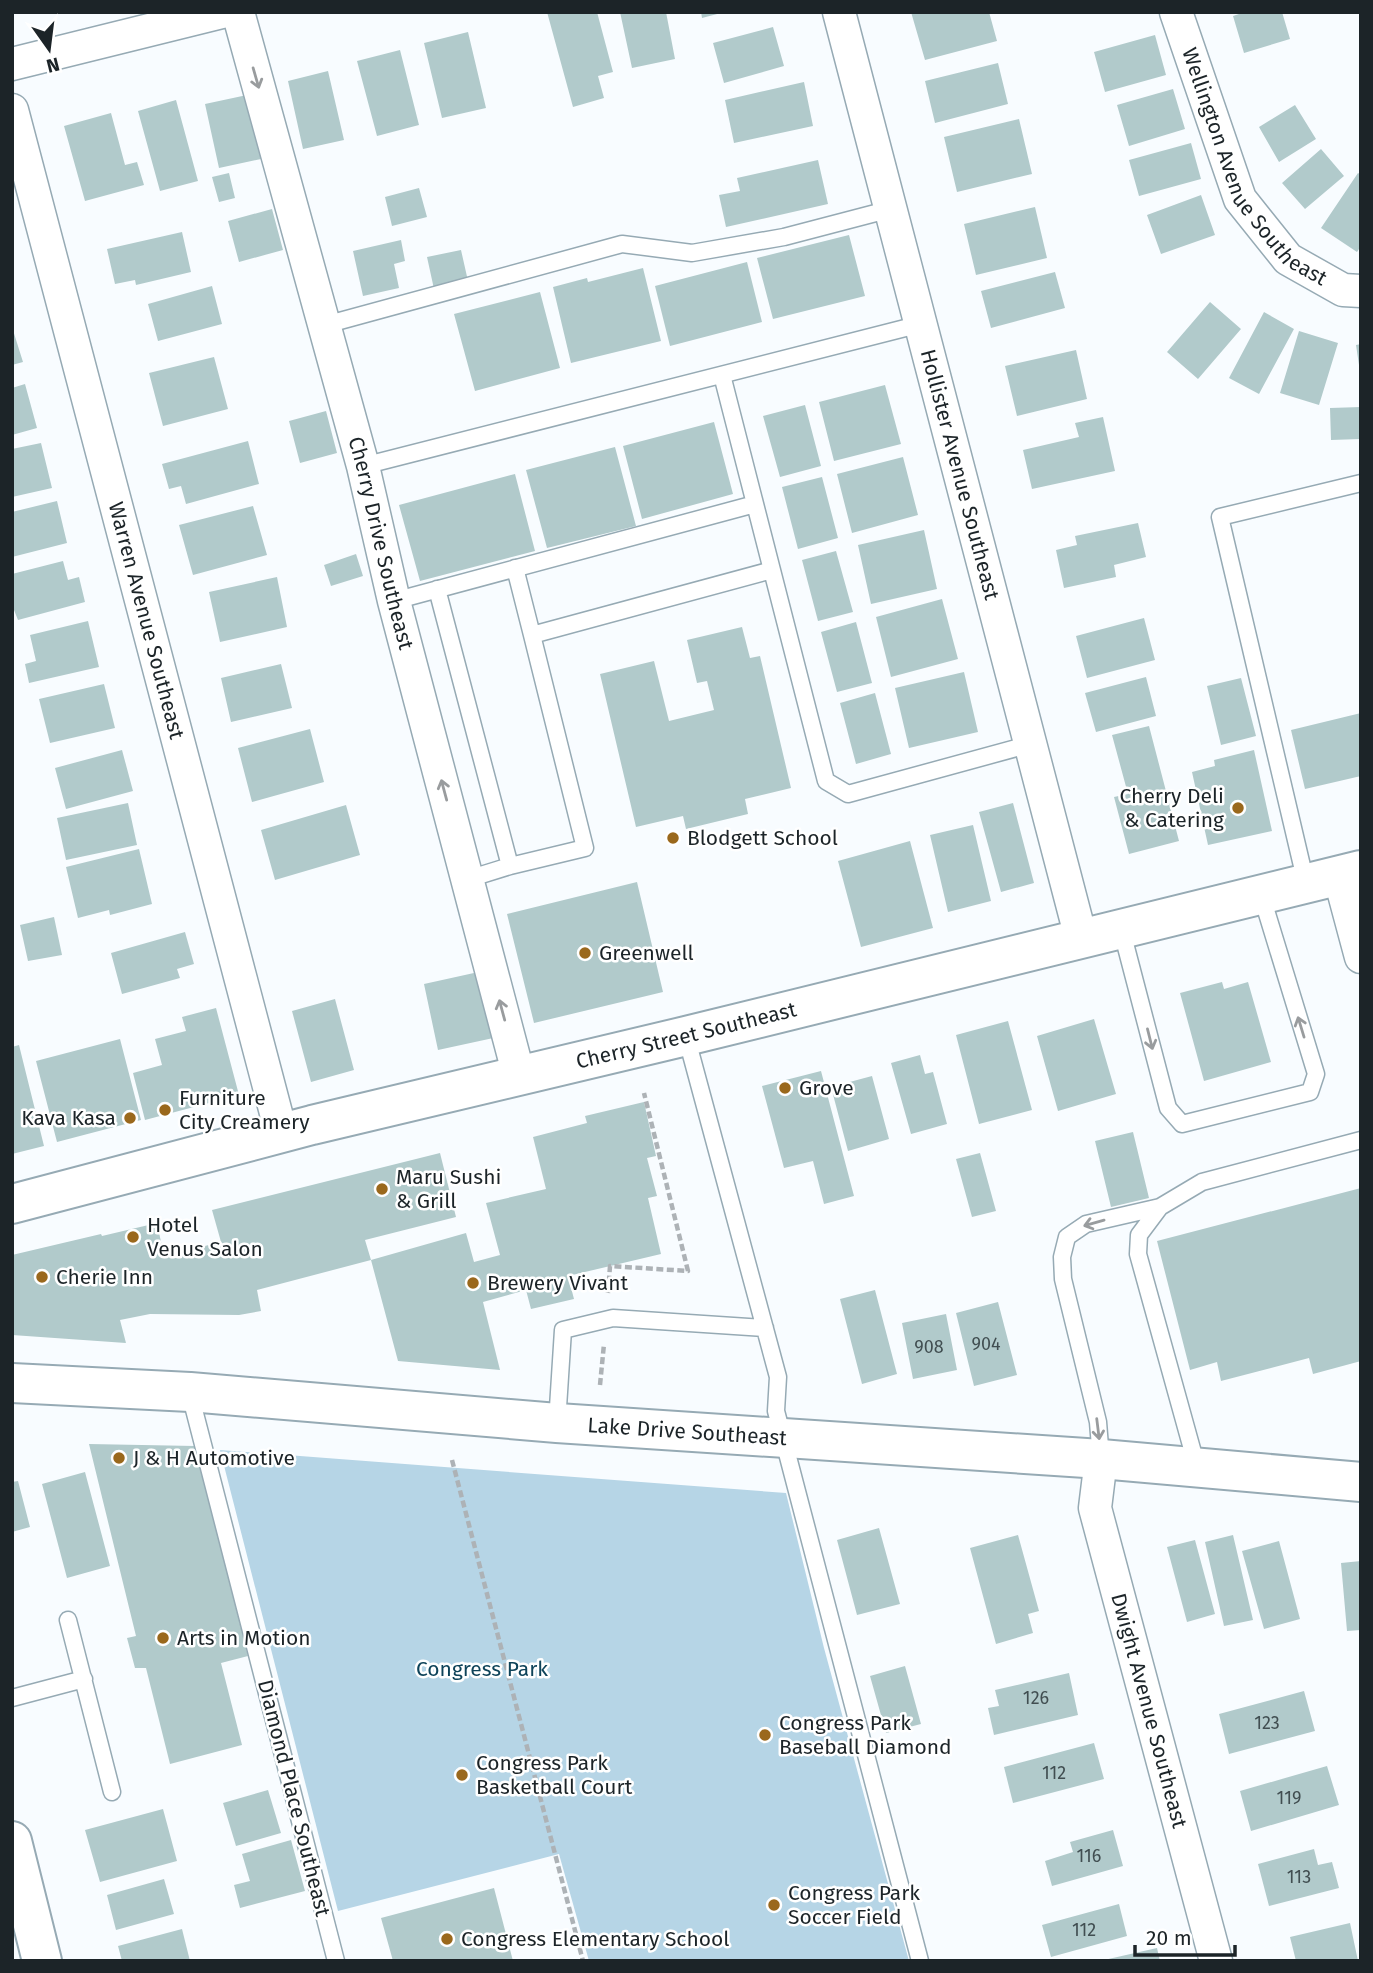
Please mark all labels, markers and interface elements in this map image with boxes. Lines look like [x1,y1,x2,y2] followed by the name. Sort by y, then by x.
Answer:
[14,14,84,84] north arrow
[1176,44,1332,292] street label: Wellington Avenue Southeast
[44,52,62,78] text: N
[251,67,264,89] one-way arrow
[915,346,1005,603] street label: Hollister Avenue Southeast
[343,434,419,653] street label: Cherry Drive Southeast
[103,499,190,742] street label: Warren Avenue Southeast
[437,779,450,802] one-way arrow
[1120,783,1224,833] place label: Cherry Deli & Catering
[1230,800,1246,816] marker: Cherry Deli & Catering
[687,825,838,851] place label: Blodgett School
[665,830,681,846] marker: Blodgett School
[599,940,694,966] place label: Greenwell
[577,945,593,961] marker: Greenwell
[573,996,799,1075] street label: Cherry Street Southeast
[495,999,508,1022] one-way arrow
[1294,1016,1307,1038] one-way arrow
[1144,1027,1157,1050] one-way arrow
[799,1075,854,1101] place label: Grove
[777,1080,793,1096] marker: Grove
[179,1085,310,1135] place label: Furniture City Creamery
[157,1102,173,1118] marker: Furniture City Creamery
[21,1105,116,1131] place label: Kava Kasa
[122,1110,138,1126] marker: Kava Kasa
[396,1164,501,1214] place label: Maru Sushi & Grill
[374,1181,390,1197] marker: Maru Sushi & Grill
[147,1212,263,1262] place label: Hotel Venus Salon
[1083,1217,1105,1230] one-way arrow
[125,1229,141,1245] marker: Hotel Venus Salon
[56,1264,153,1290] place label: Cherie Inn
[34,1269,50,1285] marker: Cherie Inn
[487,1270,629,1296] place label: Brewery Vivant
[465,1275,481,1291] marker: Brewery Vivant
[971,1333,1001,1355] house number: 904
[914,1336,944,1358] house number: 908
[587,1412,788,1451] street label: Lake Drive Southeast
[1092,1417,1105,1440] one-way arrow
[133,1445,295,1471] place label: J & H Automotive
[111,1450,127,1466] marker: J & H Automotive
[1105,1590,1193,1831] street label: Dwight Avenue Southeast
[177,1625,311,1651] place label: Arts in Motion
[155,1630,171,1646] marker: Arts in Motion
[416,1656,548,1682] park label: Congress Park
[252,1677,336,1920] street label: Diamond Place Southeast
[1023,1687,1049,1709] house number: 126
[779,1710,952,1760] place label: Congress Park Baseball Diamond
[1254,1712,1280,1734] house number: 123
[757,1727,773,1743] marker: Congress Park Baseball Diamond
[476,1750,633,1800] place label: Congress Park Basketball Court
[1042,1762,1066,1784] house number: 112
[454,1767,470,1783] marker: Congress Park Basketball Court
[1277,1787,1301,1809] house number: 119
[1077,1845,1101,1867] house number: 116
[1287,1866,1311,1888] house number: 113
[788,1880,920,1930] place label: Congress Park Soccer Field
[766,1897,782,1913] marker: Congress Park Soccer Field
[1135,1913,1235,1957] scale bar
[1072,1919,1096,1941] house number: 112
[1146,1925,1192,1951] text: 20 m
[461,1926,729,1952] place label: Congress Elementary School
[439,1931,455,1947] marker: Congress Elementary School

